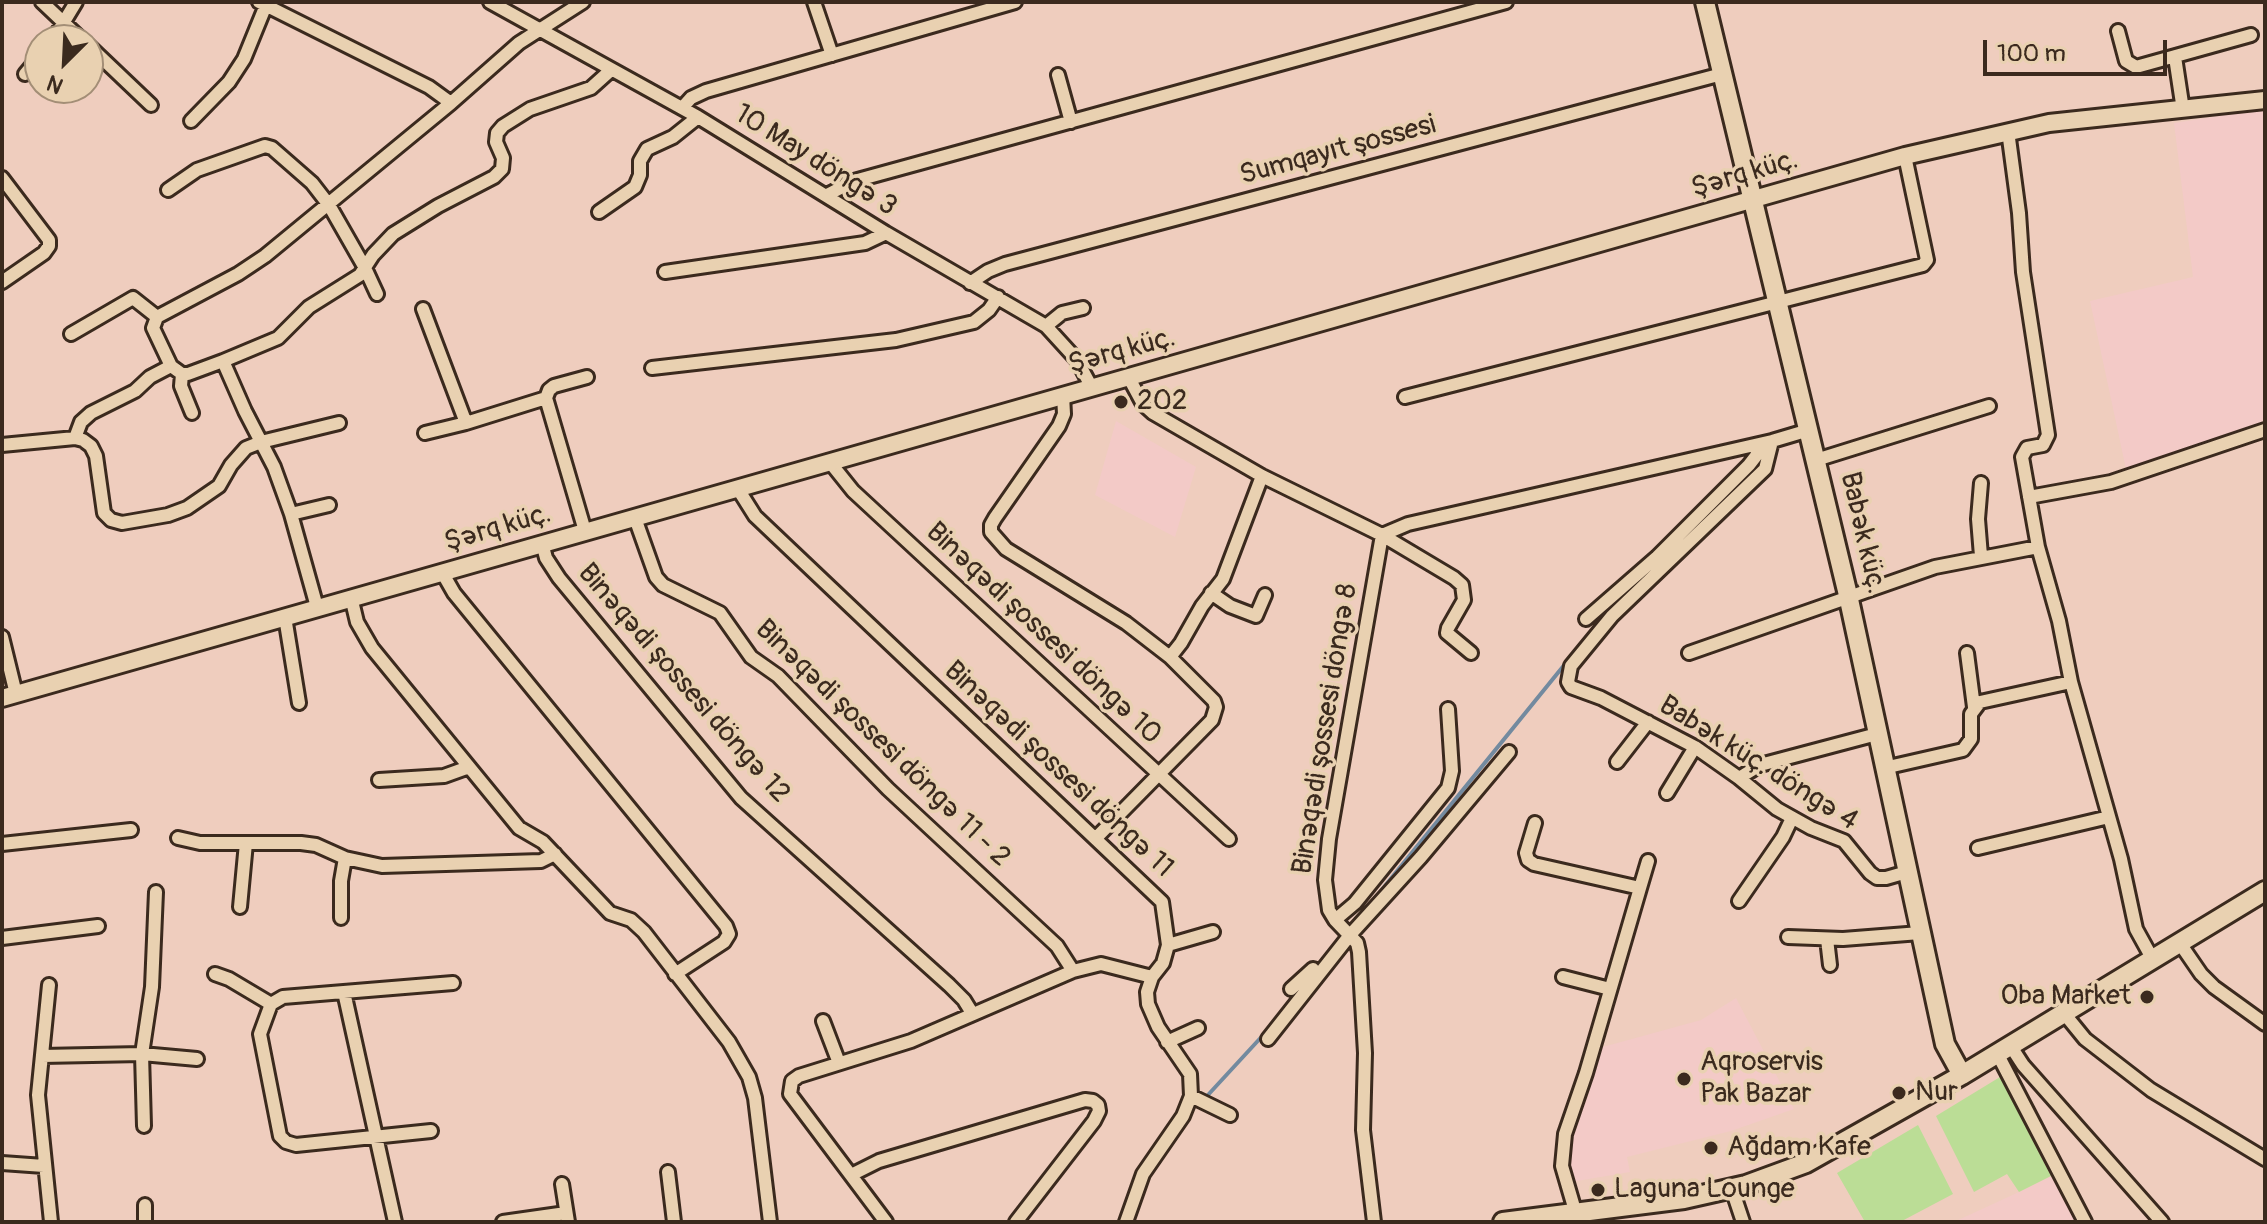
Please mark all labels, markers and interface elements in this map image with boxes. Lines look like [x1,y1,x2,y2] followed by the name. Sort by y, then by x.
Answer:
[24,24,104,104] north arrow
[1987,24,2171,74] scale bar
[1997,39,2066,68] text: 100 m
[43,68,68,100] text: N
[728,98,902,224] street label: 10 May döngə 3
[1236,109,1440,193] street label: Sumqayıt şossesi
[1688,144,1802,206] street label: Şərq küç.
[1065,322,1179,382] street label: Şərq küç.
[1137,385,1187,419] place label: 202
[1112,393,1130,411] marker: 202
[1832,469,1892,597] street label: Babək küç.
[441,498,555,560] street label: Şərq küç.
[918,516,1168,752] street label: Binəqədi şossesi döngə 10
[570,557,796,811] street label: Binəqədi şossesi döngə 12
[1286,581,1366,877] street label: Binəqədi şossesi döngə 8
[748,613,1016,875] street label: Binəqədi şossesi döngə 11 - 2
[936,655,1180,885] street label: Binəqədi şossesi döngə 11
[1652,689,1864,839] street label: Babək küç. döngə 4
[2000,980,2131,1014] place label: Oba Market
[2138,988,2156,1006] marker: Oba Market
[1700,1046,1823,1112] place label: Aqroservis Pak Bazar
[1675,1070,1693,1088] marker: Aqroservis Pak Bazar
[1915,1076,1958,1110] place label: Nur
[1890,1084,1908,1102] marker: Nur
[1727,1131,1871,1165] place label: Ağdam Kafe
[1702,1139,1720,1157] marker: Ağdam Kafe
[1614,1173,1795,1207] place label: Laguna Lounge
[1589,1181,1607,1199] marker: Laguna Lounge

